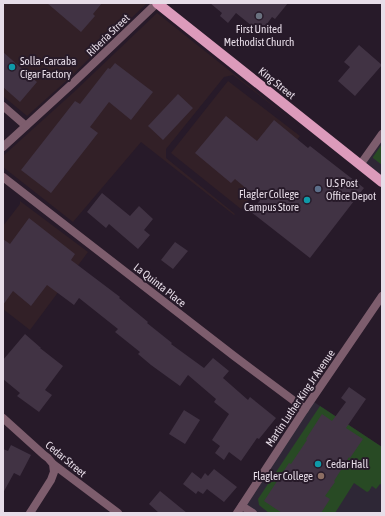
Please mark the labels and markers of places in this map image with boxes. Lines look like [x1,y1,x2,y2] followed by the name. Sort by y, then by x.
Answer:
[254,11,264,21] marker: First United Methodist Church
[224,23,294,48] place label: First United Methodist Church
[20,55,76,80] place label: Solla-Carcaba Cigar Factory
[7,62,17,72] marker: Solla-Carcaba Cigar Factory
[326,177,376,202] place label: U.S Post Office Depot
[313,184,323,194] marker: U.S Post Office Depot
[239,188,299,213] place label: Flagler College Campus Store
[302,195,312,205] marker: Flagler College Campus Store
[326,458,368,470] place label: Cedar Hall
[313,459,323,469] marker: Cedar Hall
[253,470,313,482] place label: Flagler College
[316,471,326,481] marker: Flagler College

